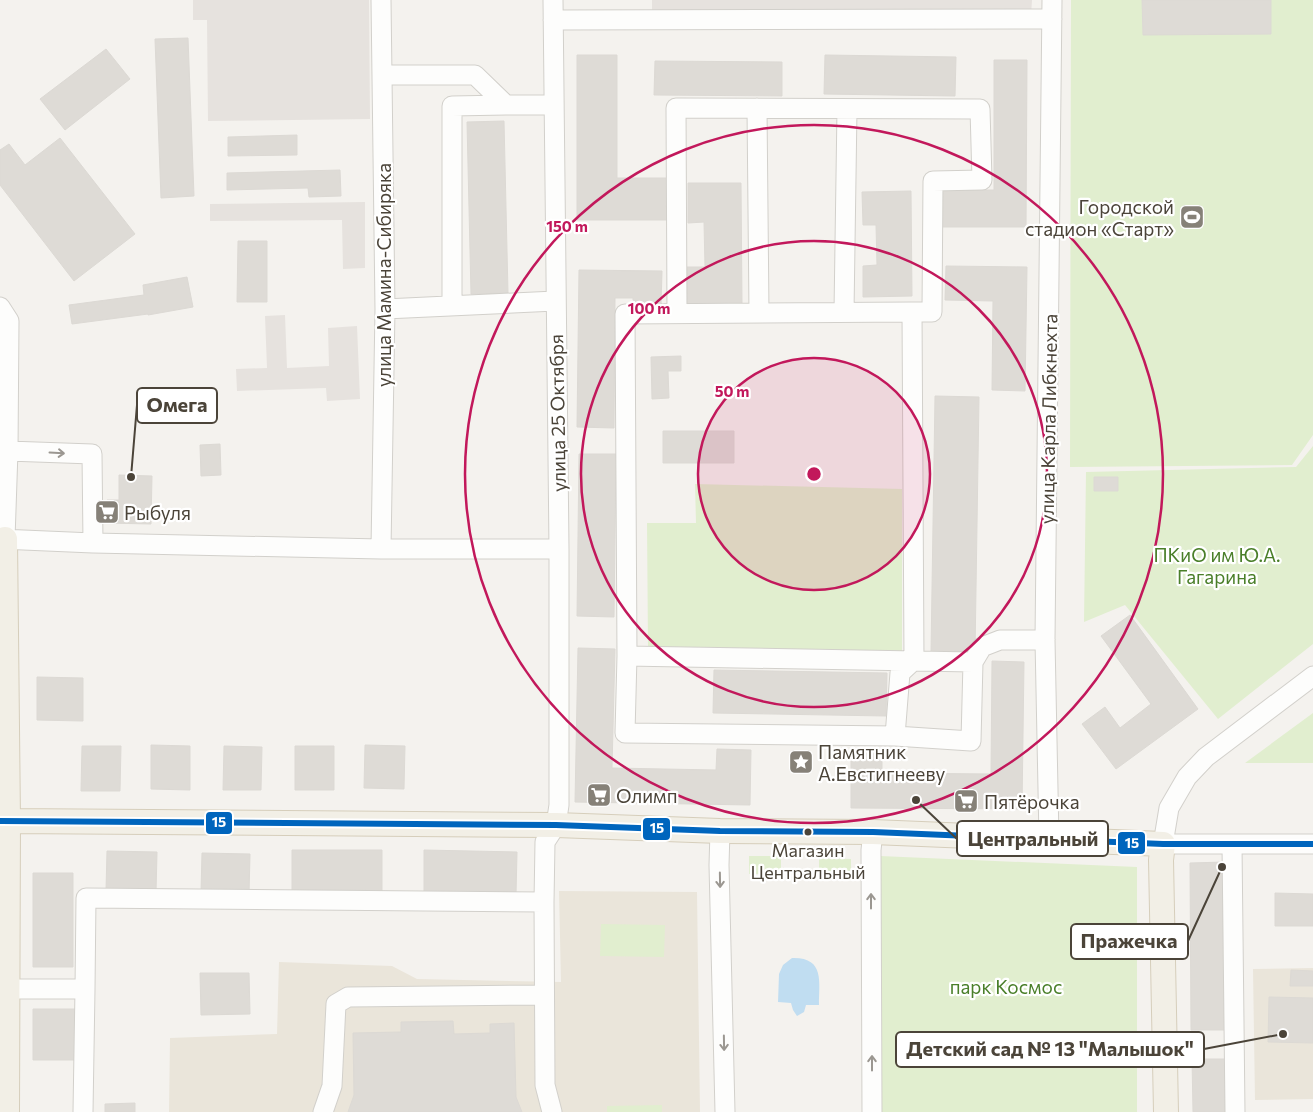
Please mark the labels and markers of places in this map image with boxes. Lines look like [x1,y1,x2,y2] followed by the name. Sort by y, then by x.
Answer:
[1025,195,1174,240] place label: Городской стадион «Старт»
[1179,204,1205,230] sports icon: Городской стадион «Старт»
[137,388,217,423] callout: Омега
[805,465,823,483] centre of rings
[94,499,120,525] supermarket icon: Рыбуля
[124,501,191,524] place label: Рыбуля
[818,740,945,785] place label: Памятник А.Евстигнееву
[788,749,814,775] place icon: Памятник А.Евстигнееву
[586,782,612,808] supermarket icon: Олимп
[616,784,677,807] place label: Олимп
[953,788,979,814] supermarket icon: Пятёрочка
[984,790,1080,813] place label: Пятёрочка
[957,821,1108,856] callout: Центральный
[803,827,813,837] marker: Магазин Центральный
[750,839,866,883] place label: Магазин Центральный
[1071,924,1188,959] callout: Пражечка
[896,1032,1204,1067] callout: Детский сад № 13 "Малышок"

